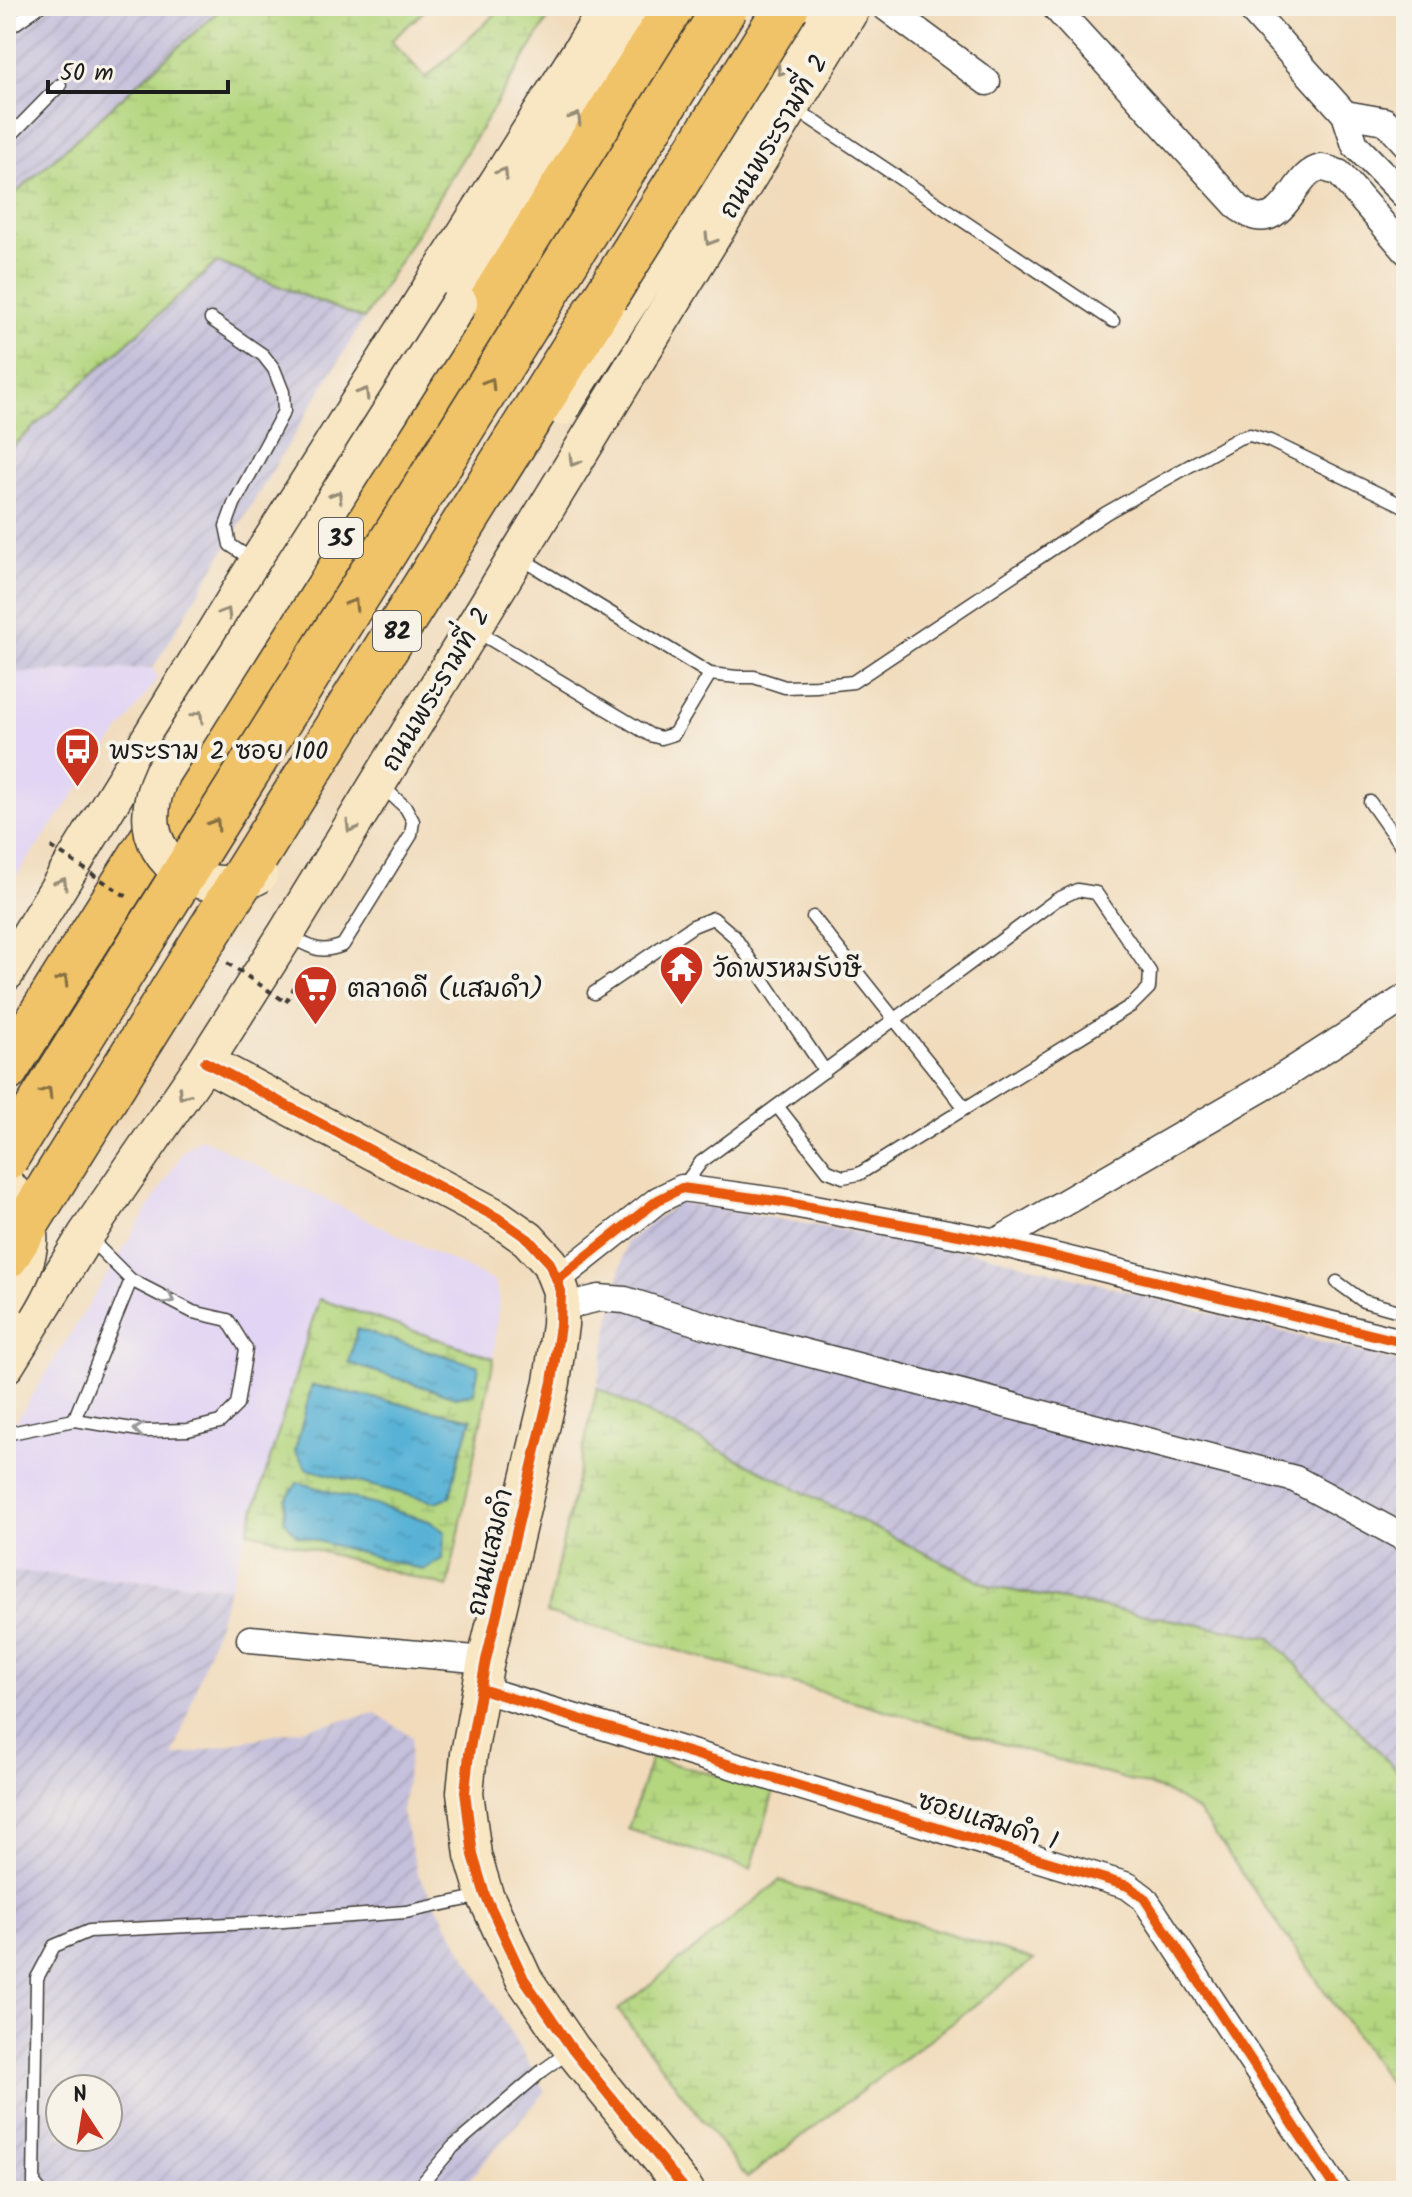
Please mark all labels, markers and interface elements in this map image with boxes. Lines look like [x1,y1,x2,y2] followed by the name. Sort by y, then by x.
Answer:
[48,44,228,94] scale bar
[705,44,841,227] street label: ถนนพระรามที่ 2
[60,54,114,93] text: 50 m
[776,62,791,76] one-way arrow
[566,113,581,127] one-way arrow
[494,167,509,182] one-way arrow
[704,231,720,246] one-way arrow
[481,377,496,392] one-way arrow
[355,387,370,401] one-way arrow
[568,452,584,467] one-way arrow
[328,490,343,505] one-way arrow
[319,518,363,558] road number: 35
[367,597,503,780] street label: ถนนพระรามที่ 2
[343,598,358,612] one-way arrow
[217,607,232,622] one-way arrow
[373,611,421,651] road number: 82
[189,710,204,725] one-way arrow
[54,726,102,789] bus stop icon: พระราม 2 ซอย 100
[109,731,328,773] place label: พระราม 2 ซอย 100
[205,818,220,833] one-way arrow
[346,818,361,832] one-way arrow
[52,877,68,892] one-way arrow
[658,944,706,1007] temple icon: วัดพรหมรังษี
[713,949,862,991] place label: วัดพรหมรังษี
[292,964,340,1027] supermarket icon: ตลาดดี (แสมดำ)
[347,969,543,1011] place label: ตลาดดี (แสมดำ)
[53,974,68,989] one-way arrow
[177,1085,192,1099] one-way arrow
[38,1086,53,1101] one-way arrow
[160,1290,175,1305] one-way arrow
[132,1421,145,1438] one-way arrow
[456,1485,526,1620] street label: ถนนแสมดำ
[912,1781,1063,1863] street label: ซอยแสมดำ 1
[44,2073,124,2153] north arrow
[70,2077,91,2114] text: N

